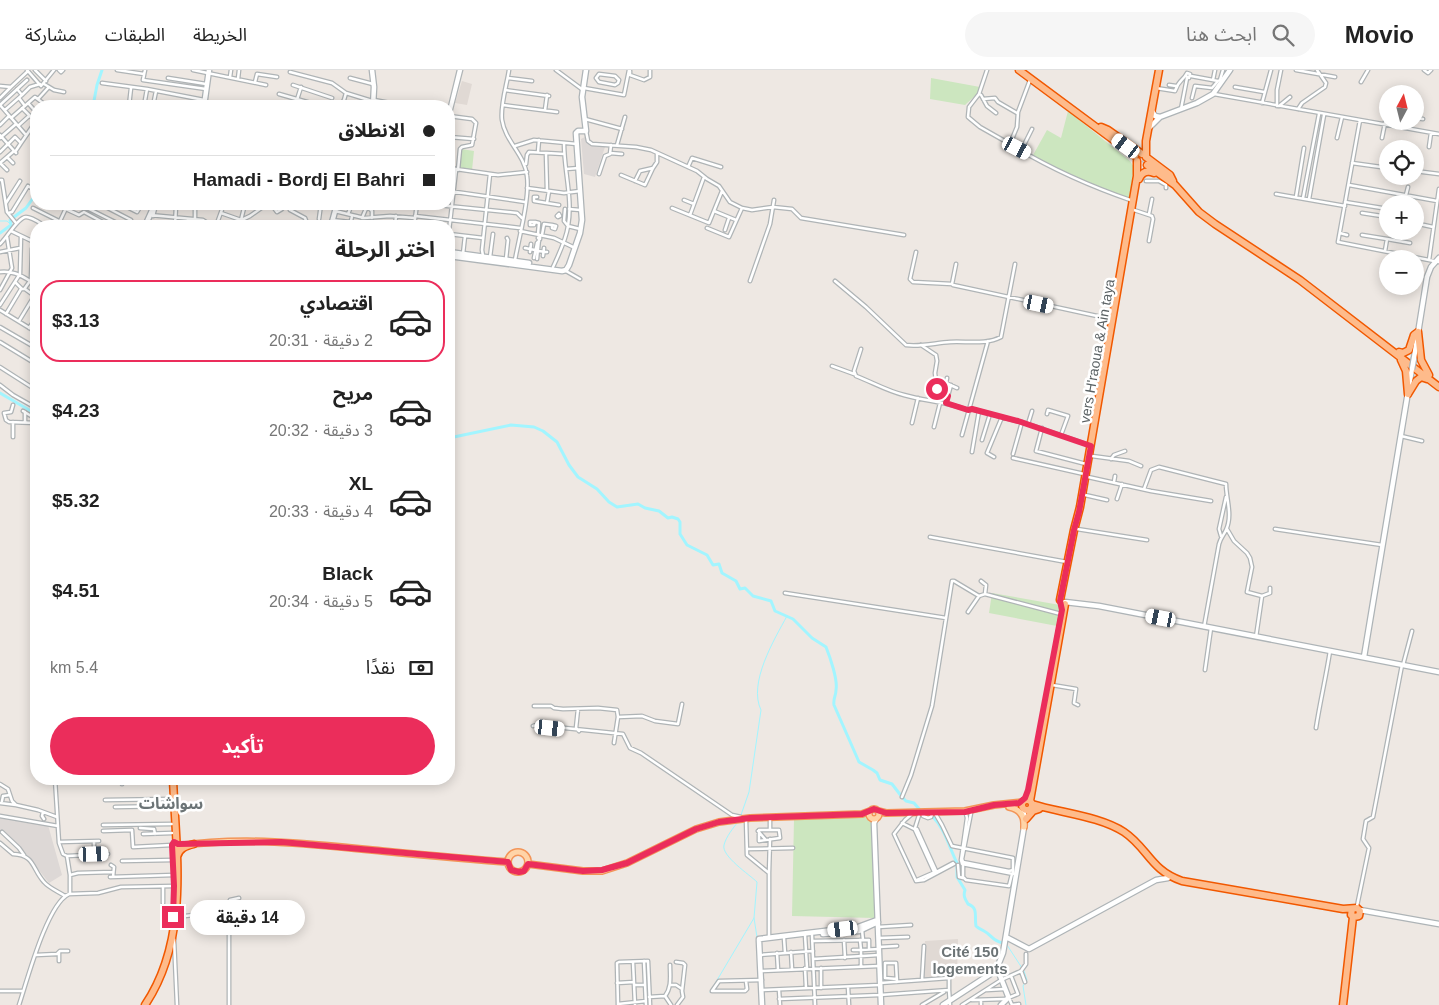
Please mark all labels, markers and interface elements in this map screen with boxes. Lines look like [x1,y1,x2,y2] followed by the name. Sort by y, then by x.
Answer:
[965,12,1315,57] search box
[1269,21,1297,49] icon: search
[1345,21,1414,48] text: Movio
[1186,24,1257,45] text: ابحث هنا
[25,25,77,45] text: مشاركة
[105,25,165,45] text: الطبقات
[193,25,247,45] text: الخريطة
[1379,85,1424,130] north arrow
[1379,85,1424,295] map controls
[339,120,405,141] text: الانطلاق
[1109,131,1142,161] car
[1000,135,1033,161] car
[1379,140,1424,185] button: locate
[193,169,405,190] text: Hamadi - Bordj El Bahri
[1379,195,1424,240] button: +
[335,237,435,262] text: اختر الرحلة
[1379,250,1424,295] button: −
[1076,278,1118,424] street label: vers H'raoua & Ain taya
[300,293,373,314] text: اقتصادي
[1022,294,1055,314] car
[388,299,433,344] icon: car
[52,310,100,331] text: $3.13
[269,332,373,349] text: 2 دقيقة · 20:31
[926,378,948,400] route start
[333,383,373,404] text: مريح
[388,389,433,434] icon: car
[52,400,100,421] text: $4.23
[269,422,373,439] text: 3 دقيقة · 20:32
[349,473,373,494] text: XL
[388,479,433,524] icon: car
[52,490,100,511] text: $5.32
[269,503,373,520] text: 4 دقيقة · 20:33
[322,563,373,584] text: Black
[388,569,433,614] icon: car
[52,580,100,601] text: $4.51
[269,593,373,610] text: 5 دقيقة · 20:34
[1144,608,1177,628] car
[407,654,435,682] icon: cash
[366,657,395,678] text: نقدًا
[50,659,98,676] text: 5.4 km
[50,717,435,775] button: تأكيد
[534,719,565,737] car
[139,795,203,813] district label: سواشات
[78,846,109,862] car
[190,900,306,934] callout: 14 دقيقة
[162,906,184,928] route end
[216,909,279,926] text: 14 دقيقة
[827,920,858,938] car
[932,943,1008,977] district label: Cité 150 logements

